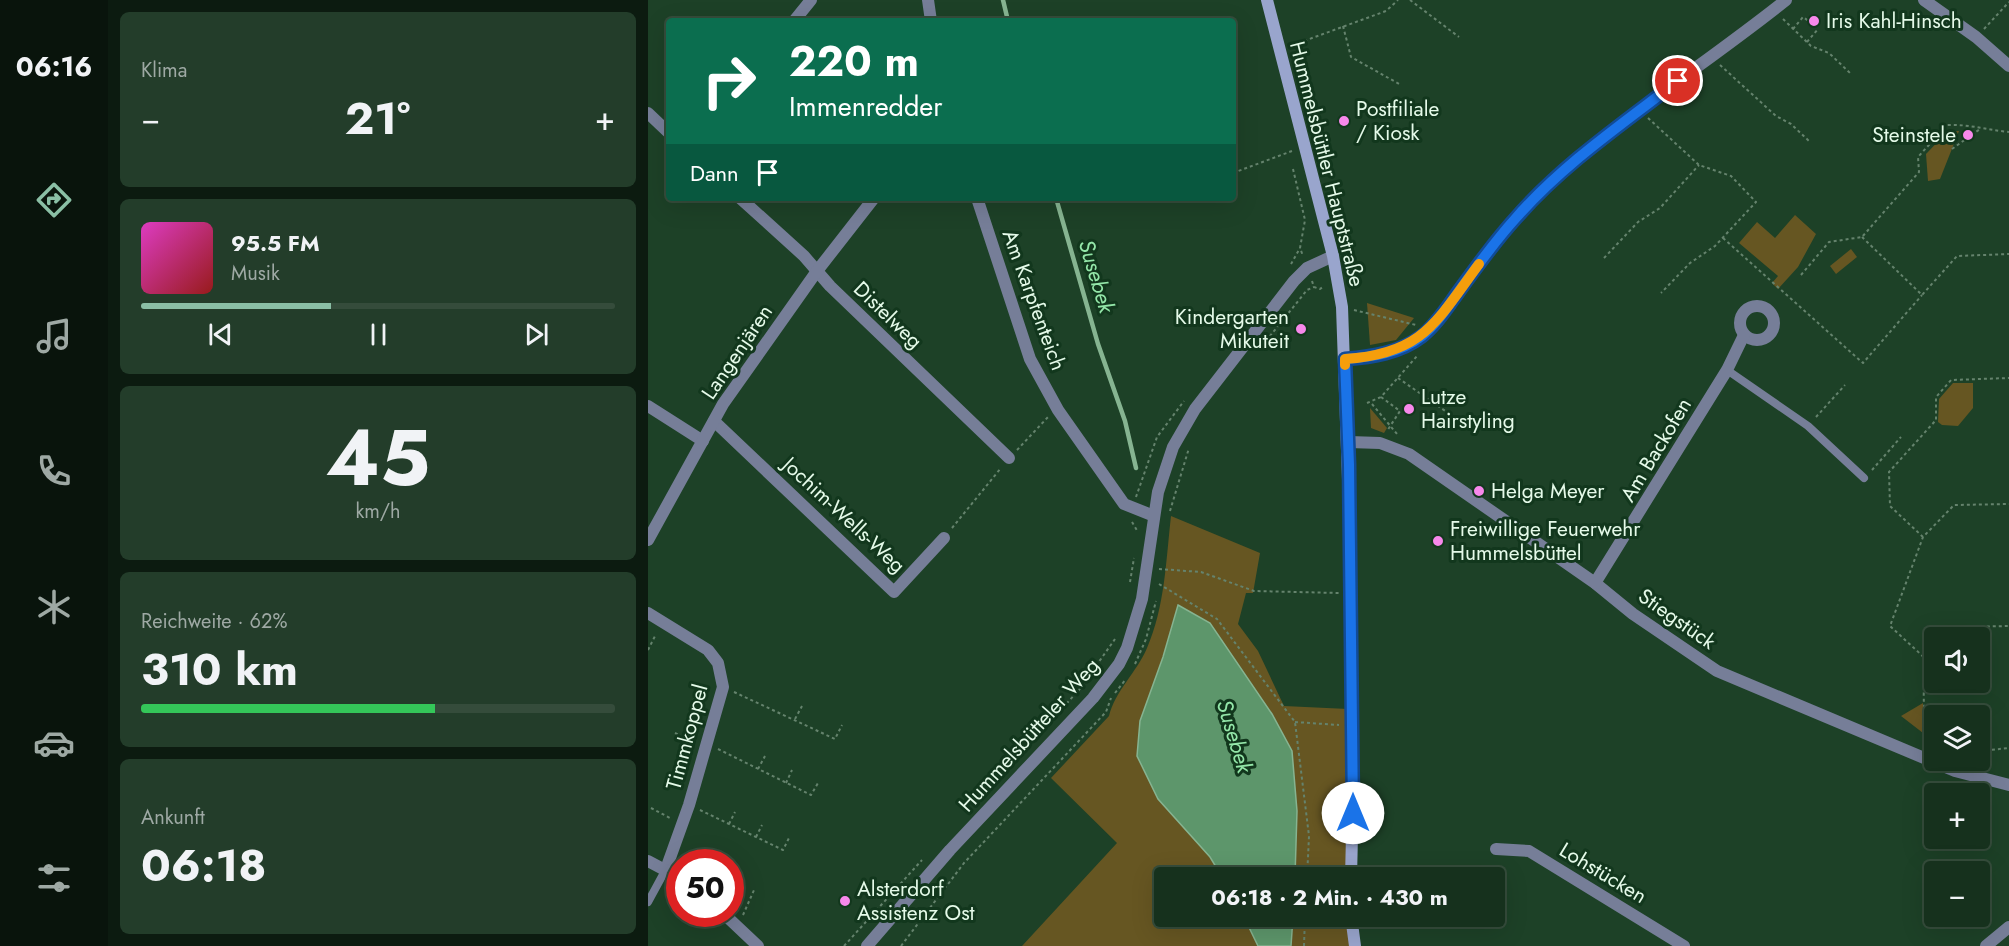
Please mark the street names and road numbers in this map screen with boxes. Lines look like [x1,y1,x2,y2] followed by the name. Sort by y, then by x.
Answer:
[1282,38,1372,290] street label: Hummelsbüttler Hauptstraße
[995,225,1073,375] street label: Am Karpfenteich
[847,274,929,356] street label: Distelweg
[694,299,780,405] street label: Langenjären
[1613,392,1699,508] street label: Am Backofen
[774,448,912,580] street label: Jochim-Wells-Weg
[1632,581,1723,657] street label: Stiegstück
[952,651,1106,819] street label: Hummelsbütteler Weg
[659,681,715,793] street label: Timmkoppel
[1554,835,1652,911] street label: Lohstücken

